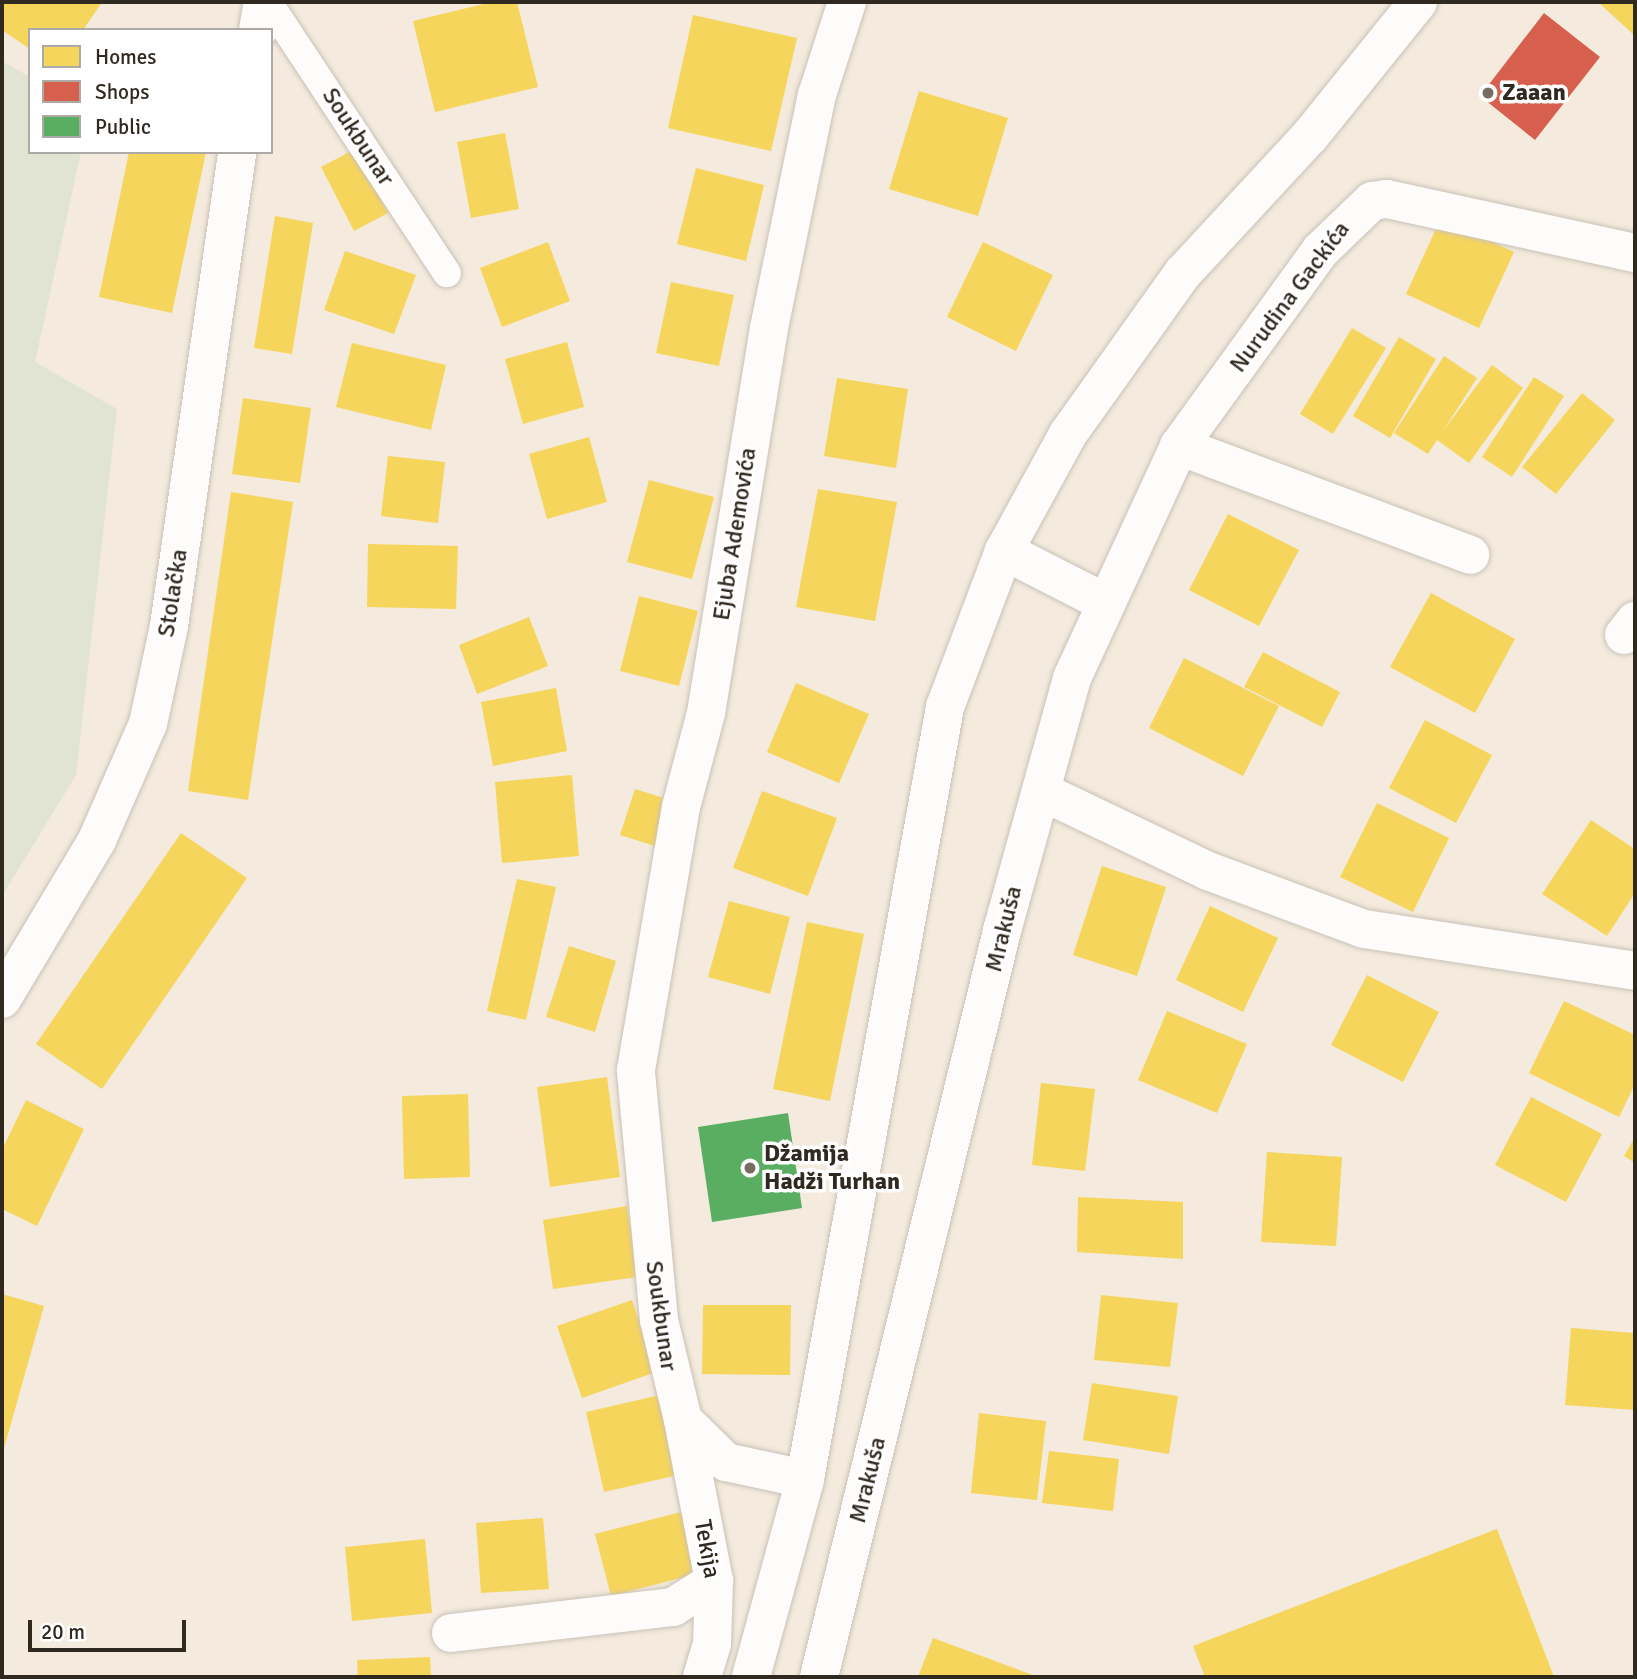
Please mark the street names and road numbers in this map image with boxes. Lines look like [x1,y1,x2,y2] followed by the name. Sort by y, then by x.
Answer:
[316,83,400,191] street label: Soukbunar
[1224,216,1356,378] street label: Nurudina Gackića
[707,445,763,623] street label: Ejuba Ademovića
[152,547,194,639] street label: Stolačka
[979,883,1029,975] street label: Mrakuša
[639,1259,683,1373] street label: Soukbunar
[843,1434,893,1526] street label: Mrakuša
[688,1517,726,1581] street label: Tekija

